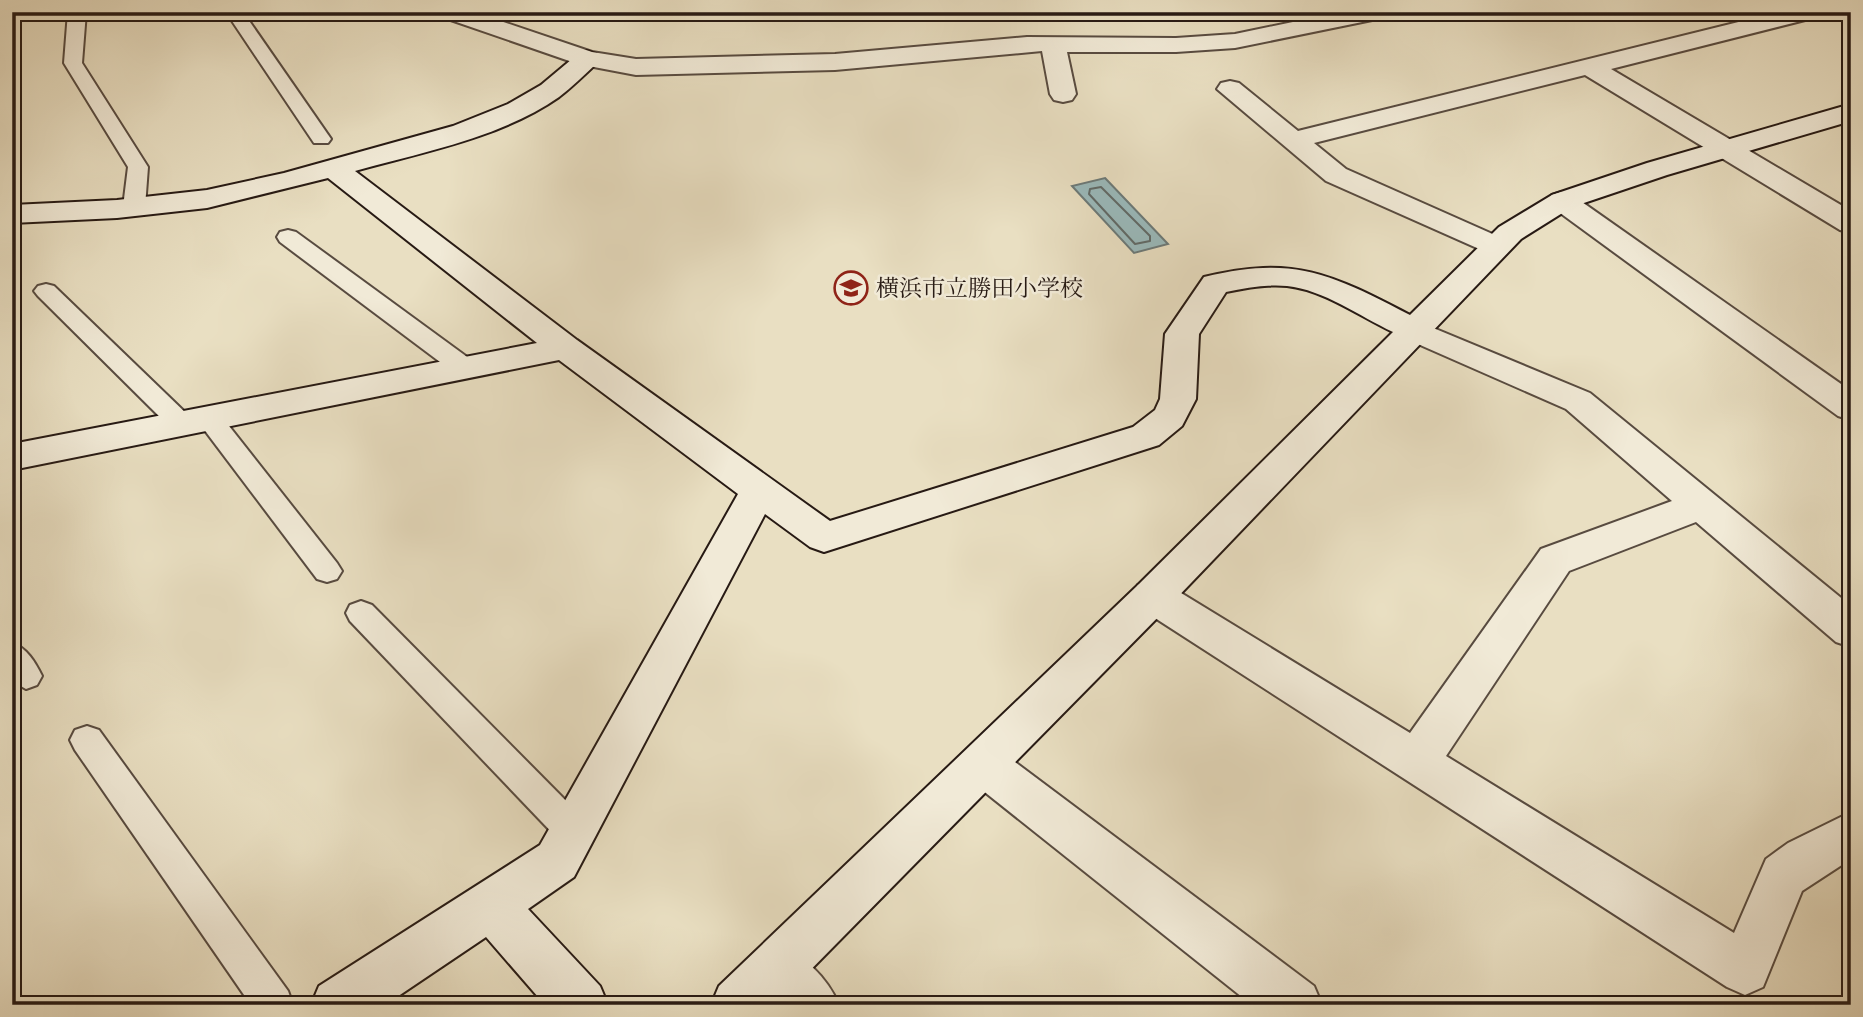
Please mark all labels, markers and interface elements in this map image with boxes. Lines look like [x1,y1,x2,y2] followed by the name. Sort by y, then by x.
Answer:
[832,269,870,307] school or university icon: 横浜市立勝田小学校
[876,273,1083,304] place label: 横浜市立勝田小学校

